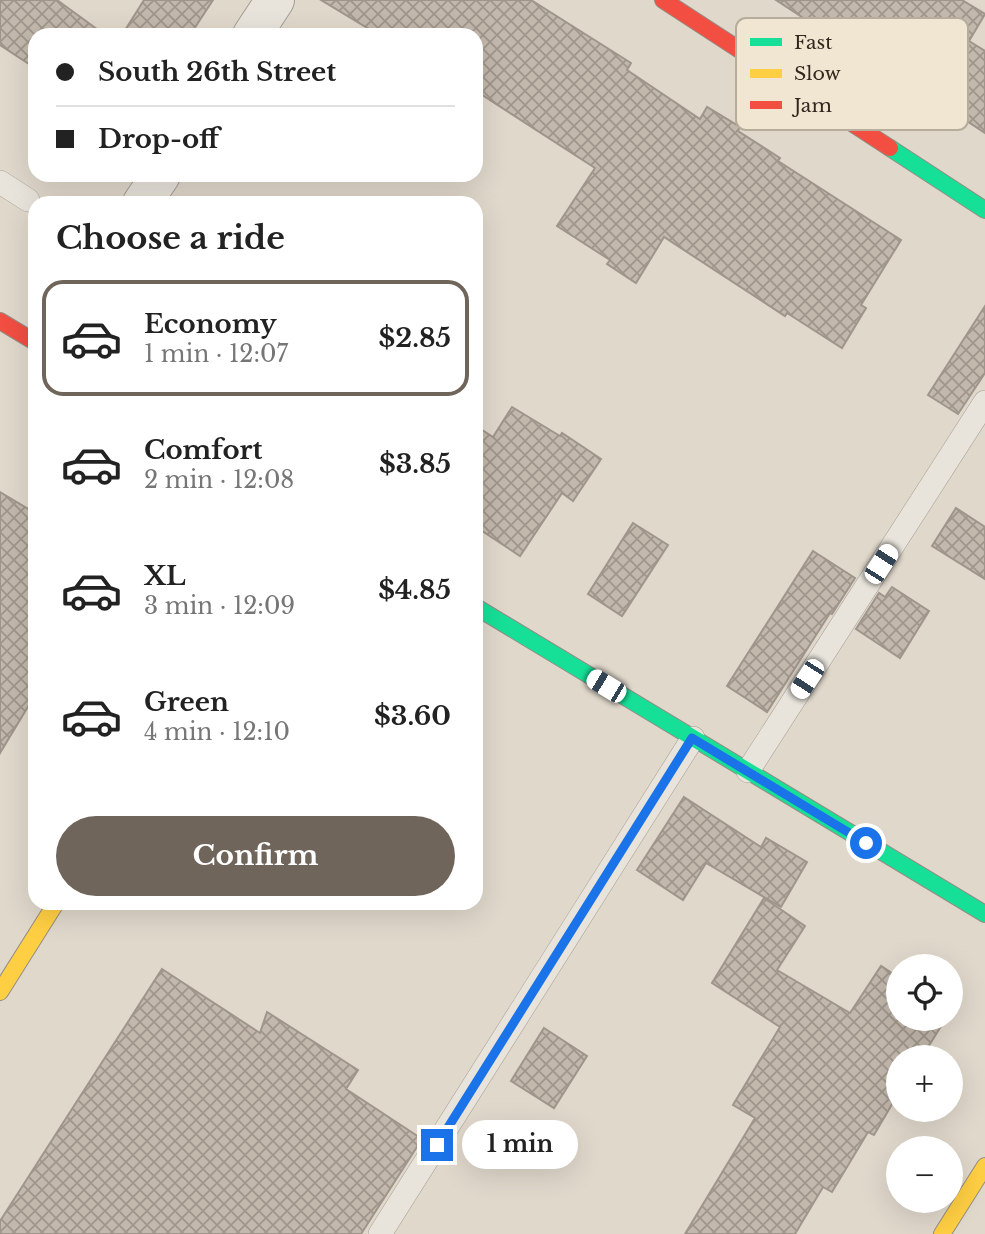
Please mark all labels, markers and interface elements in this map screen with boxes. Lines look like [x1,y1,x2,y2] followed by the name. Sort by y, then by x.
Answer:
[736,18,968,130] legend
[794,31,833,54] text: Fast
[98,56,336,88] text: South 26th Street
[794,62,841,85] text: Slow
[791,94,832,117] text: Jam
[98,123,219,155] text: Drop-off
[56,218,285,258] text: Choose a ride
[60,307,123,370] icon: car
[144,308,277,340] text: Economy
[379,322,451,354] text: $2.85
[144,340,288,368] text: 1 min · 12:07
[60,433,123,496] icon: car
[144,434,262,466] text: Comfort
[379,448,451,480] text: $3.85
[144,466,294,494] text: 2 min · 12:08
[861,541,902,587] car
[60,559,123,622] icon: car
[144,560,186,592] text: XL
[378,574,451,606] text: $4.85
[144,592,295,620] text: 3 min · 12:09
[787,656,828,702] car
[583,666,630,706] car
[60,685,123,748] icon: car
[144,686,229,718] text: Green
[374,700,451,732] text: $3.60
[144,718,290,746] text: 4 min · 12:10
[56,816,455,896] button: Confirm
[850,827,882,859] route start
[886,954,963,1213] map controls
[886,954,963,1031] button: locate
[886,1045,963,1122] button: +
[462,1120,577,1170] callout: 1 min
[421,1129,453,1161] route end
[487,1130,553,1158] text: 1 min
[886,1136,963,1213] button: −

